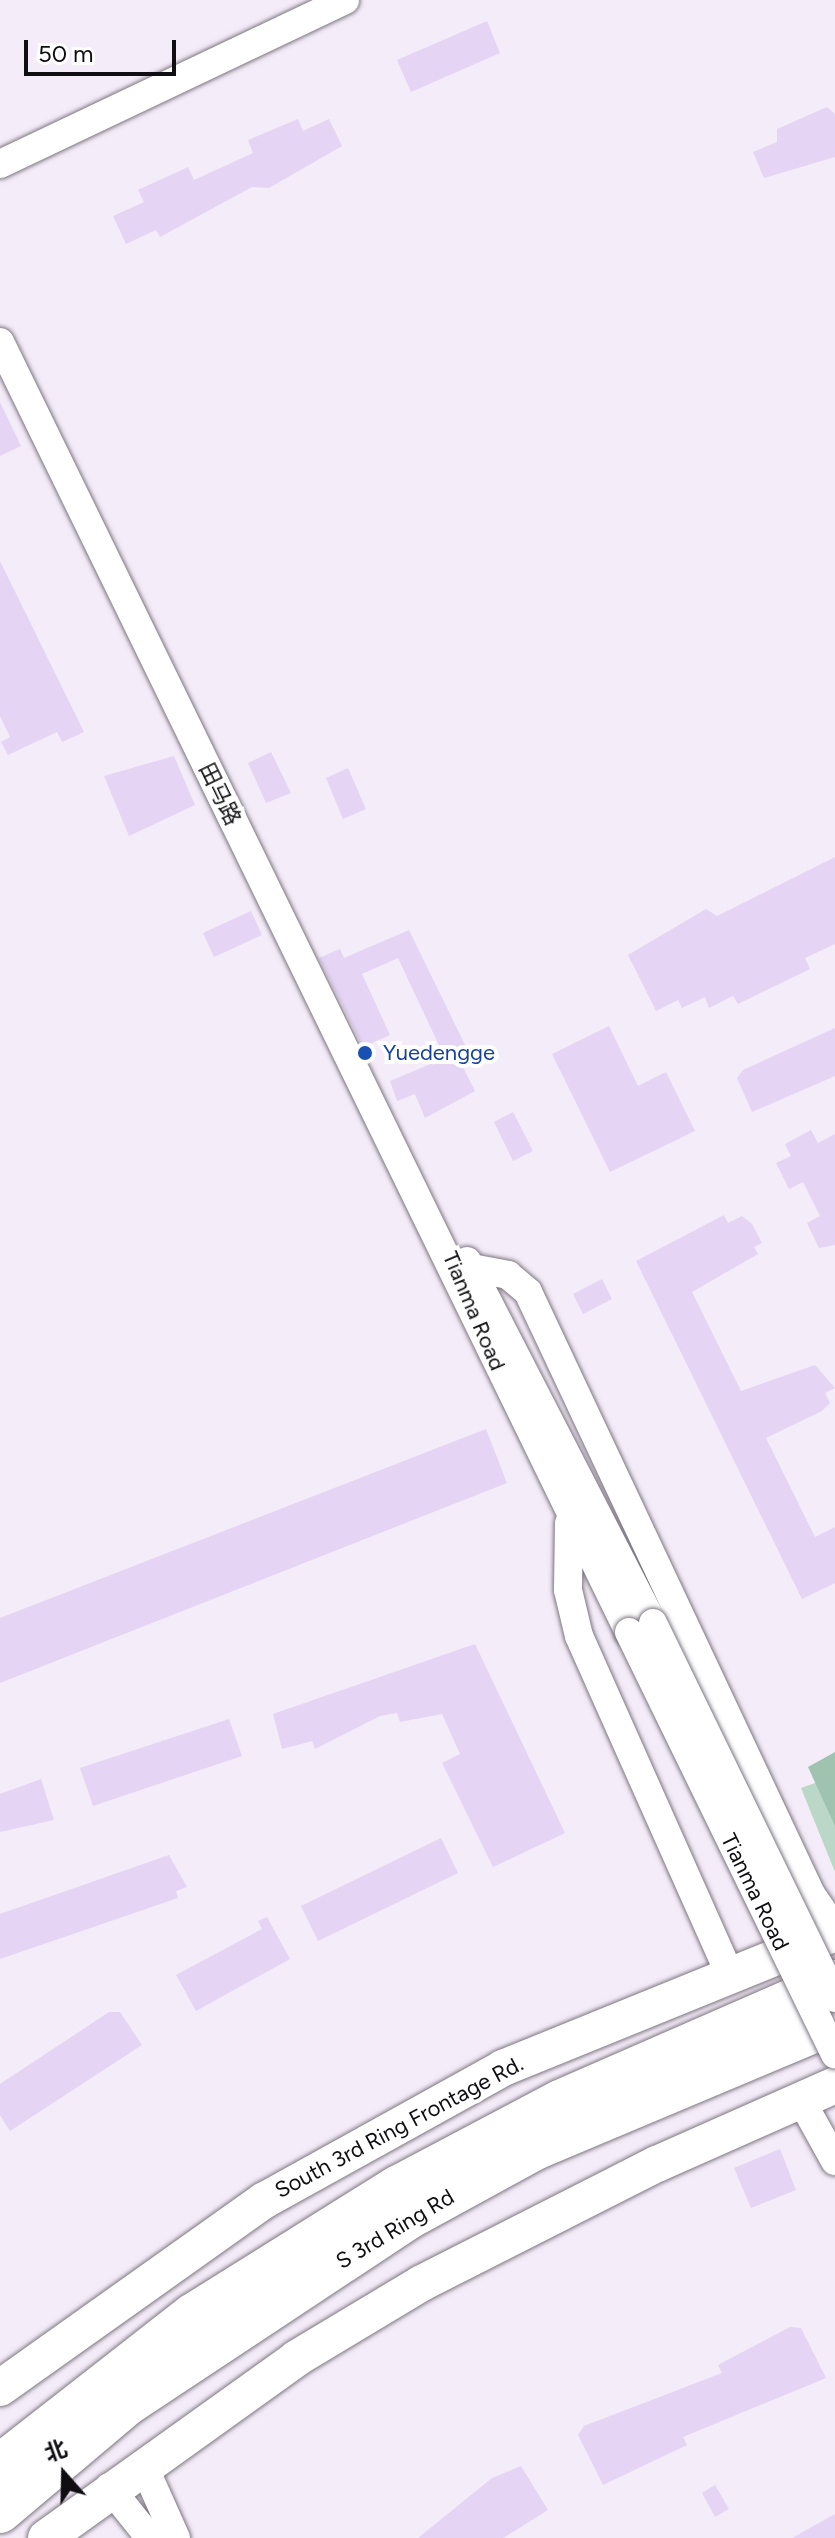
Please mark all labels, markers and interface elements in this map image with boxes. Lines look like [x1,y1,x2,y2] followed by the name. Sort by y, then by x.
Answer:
[28,24,180,74] scale bar
[38,39,94,68] text: 50 m
[194,759,246,829] street label: 田马路
[383,1040,495,1066] place label: Yuedengge
[354,1042,376,1064] marker: Yuedengge
[437,1247,511,1375] street label: Tianma Road
[715,1829,795,1955] street label: Tianma Road
[270,2050,528,2204] street label: South 3rd Ring Frontage Rd.
[331,2183,459,2275] street label: S 3rd Ring Rd
[24,2434,104,2514] north arrow
[41,2435,71,2467] text: 北

